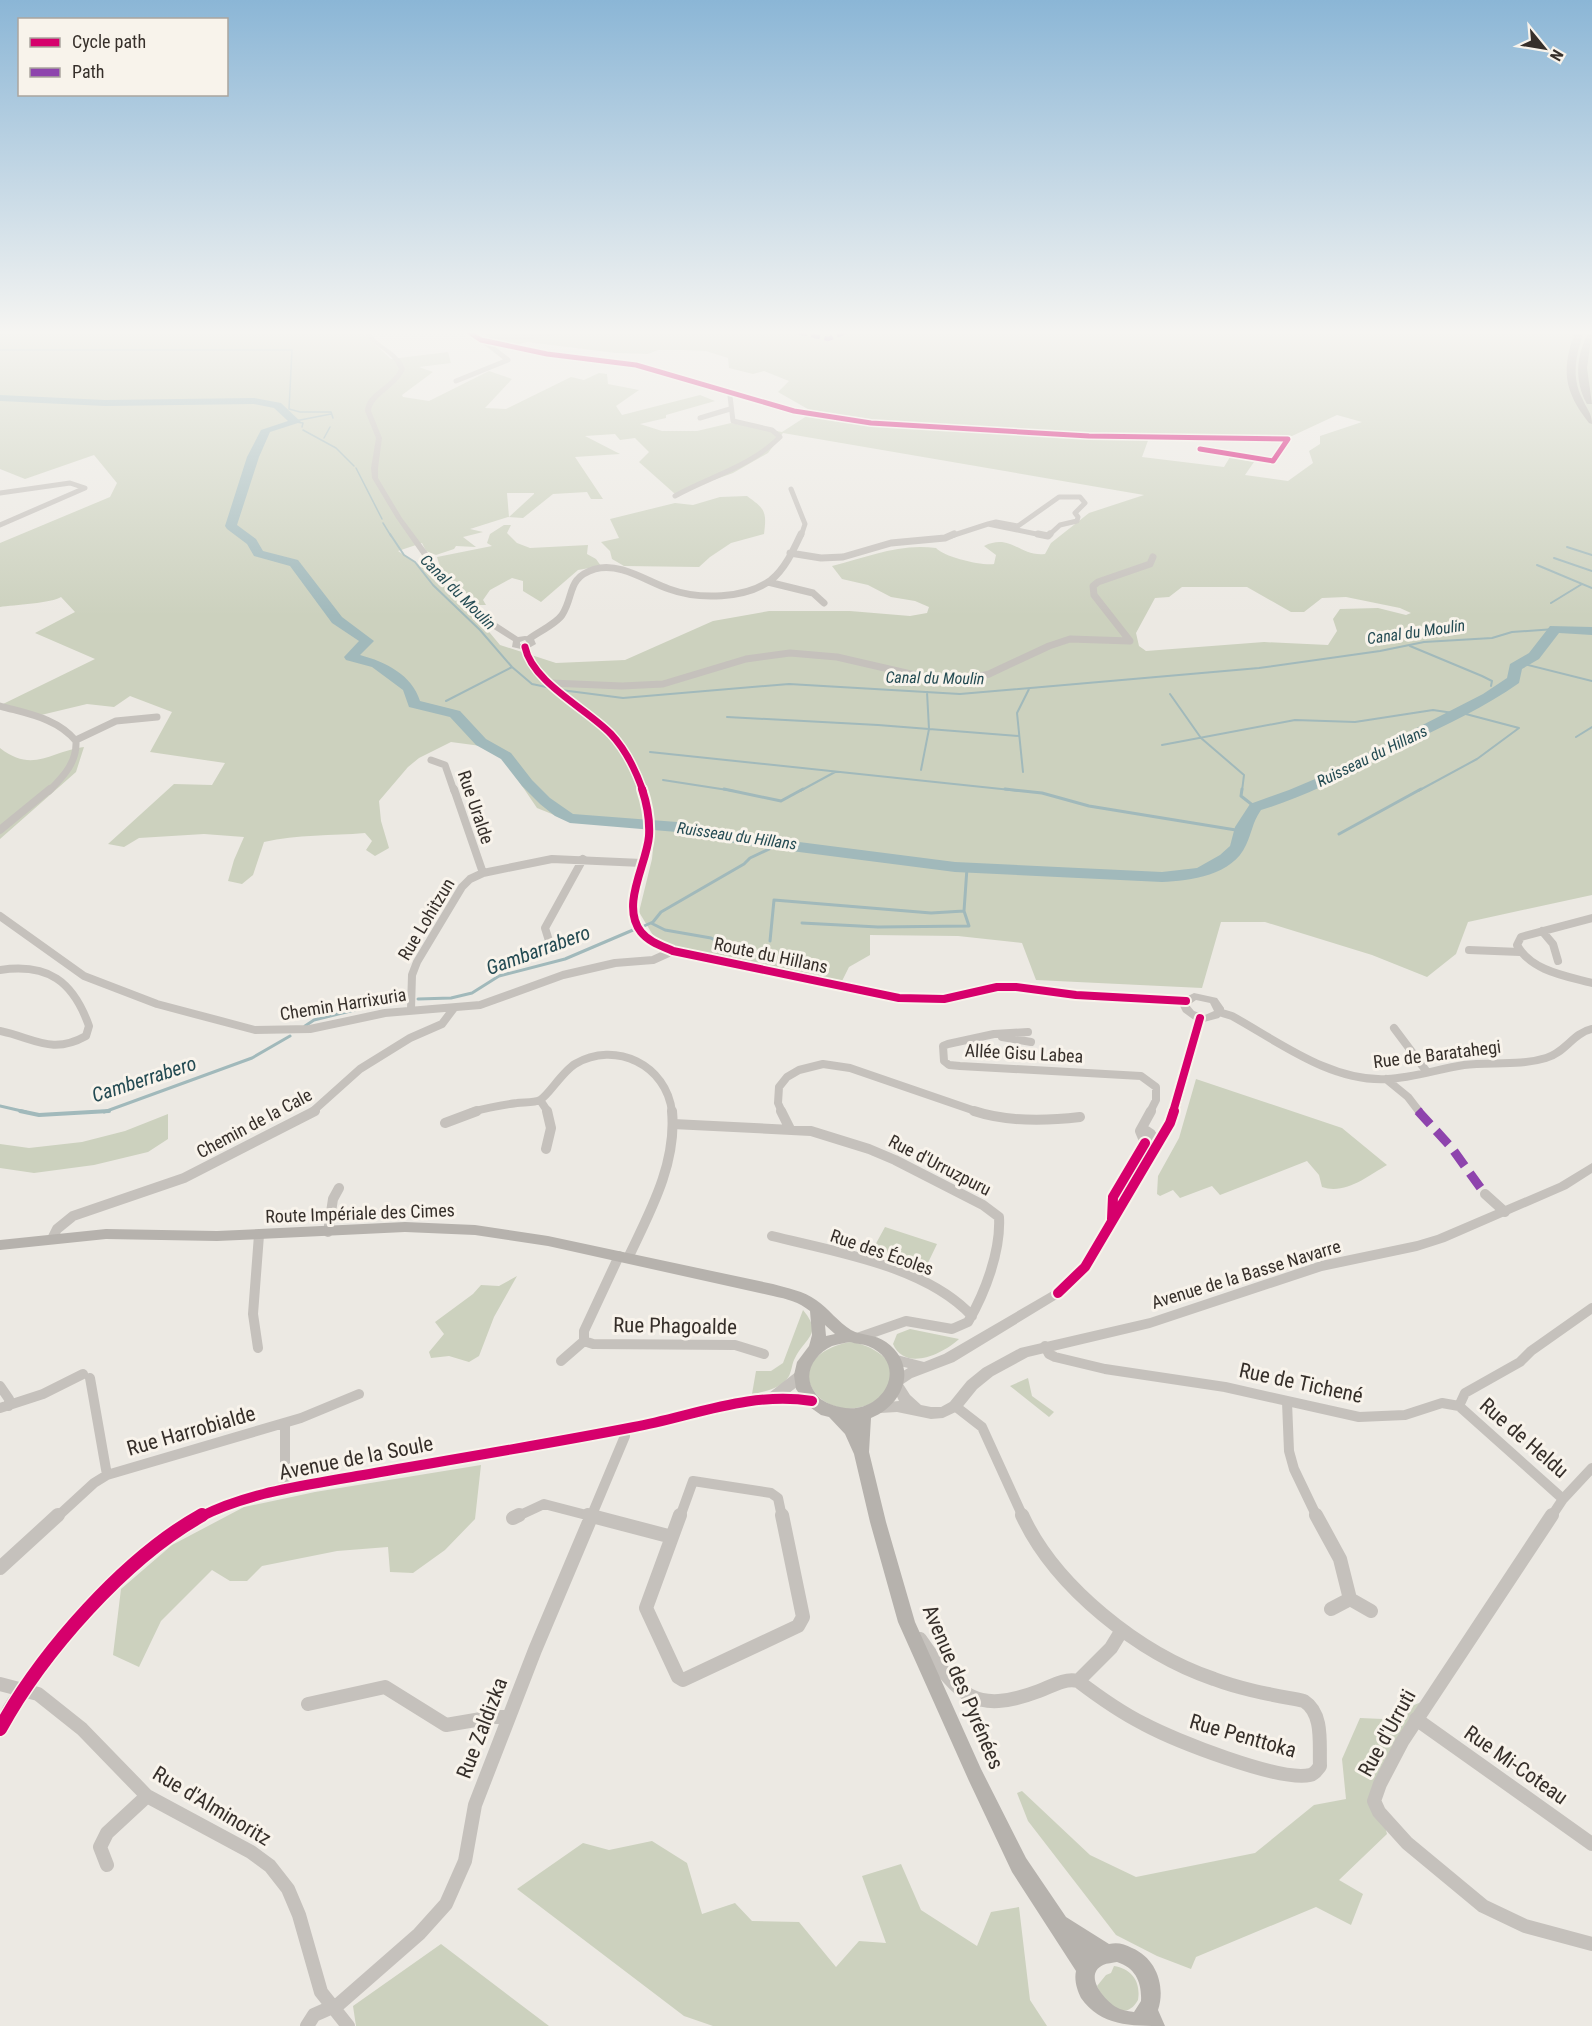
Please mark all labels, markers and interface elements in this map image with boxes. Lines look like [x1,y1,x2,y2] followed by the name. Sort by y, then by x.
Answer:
[18,18,228,96] legend
[1514,18,1574,78] north arrow
[72,31,146,52] text: Cycle path
[1546,46,1567,64] text: N
[72,61,105,82] text: Path
[416,550,500,634] water label: Canal du Moulin
[1366,616,1466,648] water label: Canal du Moulin
[885,668,985,688] water label: Canal du Moulin
[1314,721,1430,791] water label: Ruisseau du Hillans
[454,768,498,846] street label: Rue Uralde
[676,818,798,854] water label: Ruisseau du Hillans
[393,874,459,964] street label: Rue Lohitzun
[483,920,593,980] water label: Gambarrabero
[712,933,830,977] street label: Route du Hillans
[278,984,408,1024] street label: Chemin Harrixuria
[1372,1036,1502,1072] street label: Rue de Baratahegi
[964,1039,1084,1067] street label: Allée Gisu Labea
[89,1051,199,1107] water label: Camberrabero
[193,1084,315,1162] street label: Chemin de la Cale
[885,1130,995,1200] street label: Rue d'Urruzpuru
[265,1199,455,1227] street label: Route Impériale des Cimes
[828,1225,936,1279] street label: Rue des Écoles
[1149,1235,1343,1313] street label: Avenue de la Basse Navarre
[613,1313,737,1339] street label: Rue Phagoalde
[1237,1358,1365,1408] street label: Rue de Tichené
[1475,1393,1573,1483] street label: Rue de Heldu
[124,1401,258,1461] street label: Rue Harrobialde
[277,1431,435,1485] street label: Avenue de la Soule
[918,1601,1008,1773] street label: Avenue des Pyrénées
[452,1674,512,1782] street label: Rue Zaldizka
[1353,1685,1421,1781] street label: Rue d'Urruti
[1187,1709,1299,1763] street label: Rue Penttoka
[1460,1721,1572,1809] street label: Rue Mi-Coteau
[148,1761,276,1851] street label: Rue d'Alminoritz

